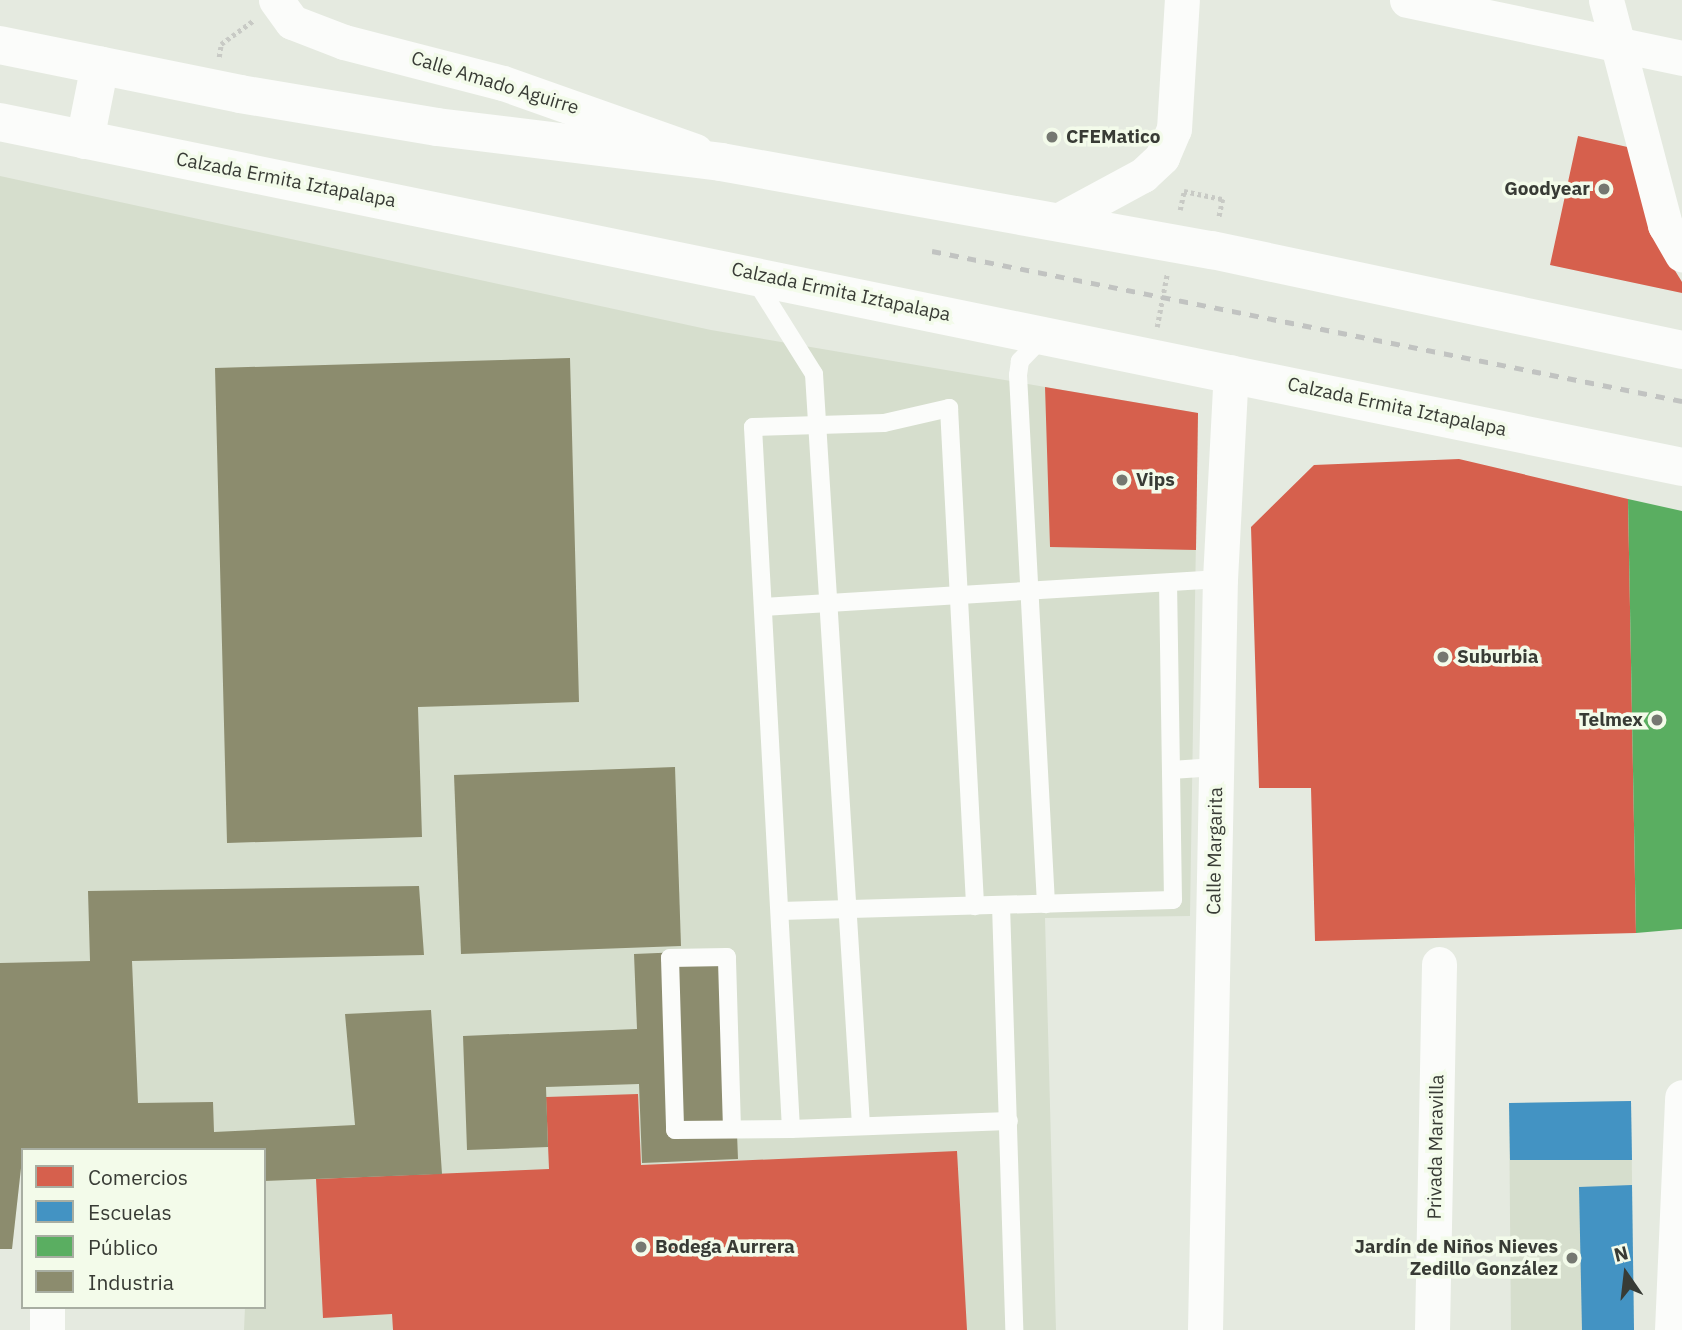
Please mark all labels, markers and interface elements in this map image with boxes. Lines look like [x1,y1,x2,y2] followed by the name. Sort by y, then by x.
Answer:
[408,47,582,119] street label: Calle Amado Aguirre
[1066,126,1160,148] place label: CFEMatico
[1044,129,1060,145] marker: CFEMatico
[174,148,398,212] street label: Calzada Ermita Iztapalapa
[1504,178,1590,200] place label: Goodyear
[1596,181,1612,197] marker: Goodyear
[729,258,953,326] street label: Calzada Ermita Iztapalapa
[1285,373,1509,441] street label: Calzada Ermita Iztapalapa
[1136,469,1175,491] place label: Vips
[1114,472,1130,488] marker: Vips
[1457,646,1539,668] place label: Suburbia
[1435,649,1451,665] marker: Suburbia
[1579,709,1643,731] place label: Telmex
[1649,712,1665,728] marker: Telmex
[1202,787,1228,915] street label: Calle Margarita
[1423,1074,1449,1220] street label: Privada Maravilla
[21,1148,266,1309] legend
[88,1163,188,1191] text: Comercios
[88,1198,172,1226] text: Escuelas
[88,1233,158,1261] text: Público
[655,1236,795,1258] place label: Bodega Aurrera
[1354,1236,1558,1280] place label: Jardín de Niños Nieves Zedillo González
[633,1239,649,1255] marker: Bodega Aurrera
[1591,1239,1661,1309] north arrow
[1611,1240,1630,1267] text: N
[1564,1250,1580,1266] marker: Jardín de Niños Nieves Zedillo González
[88,1268,174,1296] text: Industria

